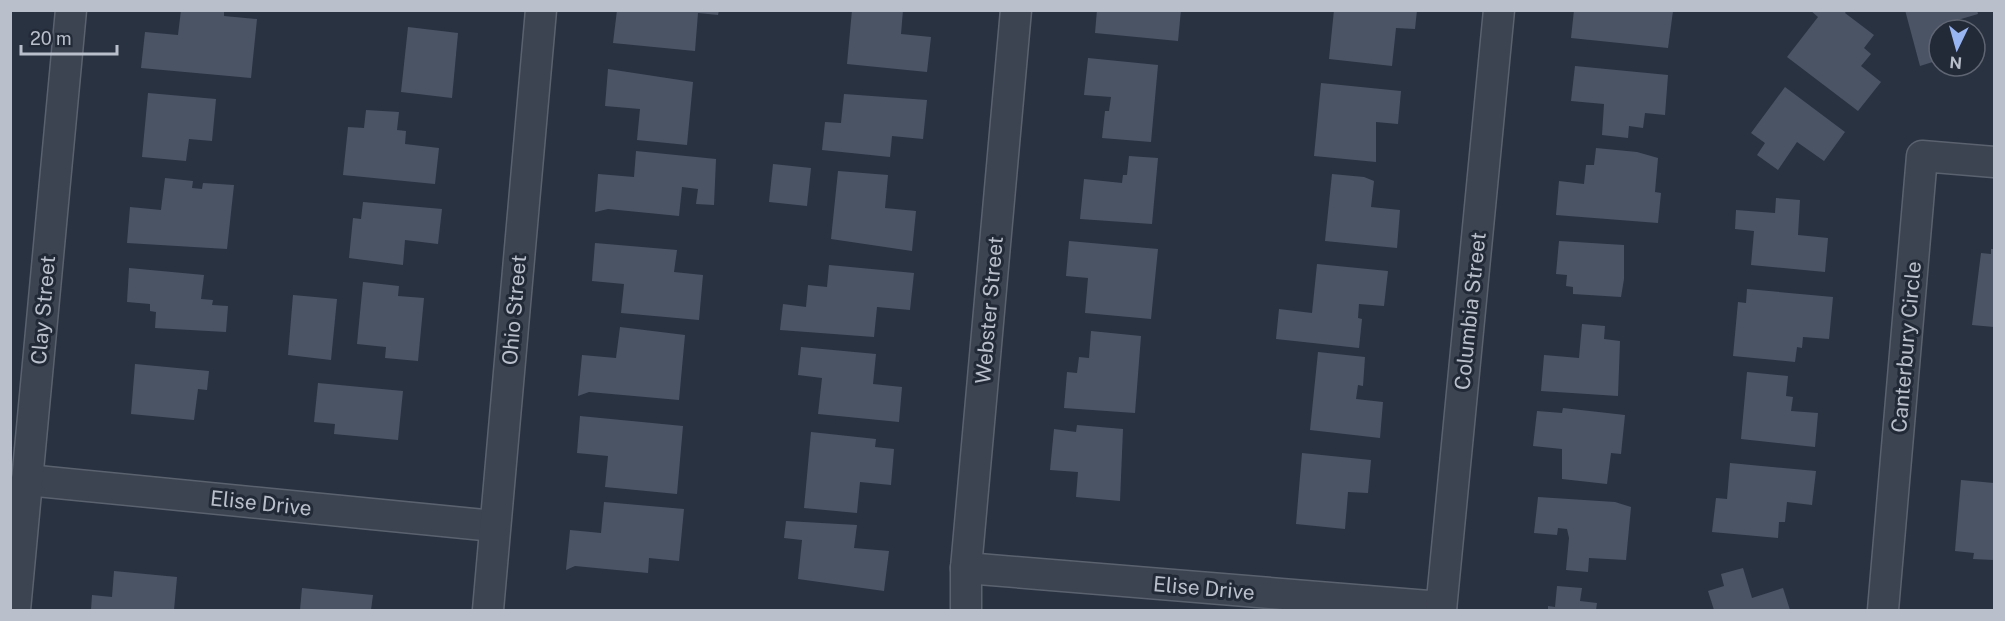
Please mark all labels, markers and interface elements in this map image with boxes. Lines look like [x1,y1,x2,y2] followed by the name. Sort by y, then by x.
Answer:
[21,18,117,56] scale bar
[1927,18,1987,78] north arrow
[30,28,72,49] text: 20 m
[1949,52,1963,72] text: N
[1449,231,1491,391] street label: Columbia Street
[970,235,1008,385] street label: Webster Street
[26,254,60,366] street label: Clay Street
[497,254,531,366] street label: Ohio Street
[1886,260,1926,434] street label: Canterbury Circle
[209,485,313,521] street label: Elise Drive
[1152,571,1256,605] street label: Elise Drive

